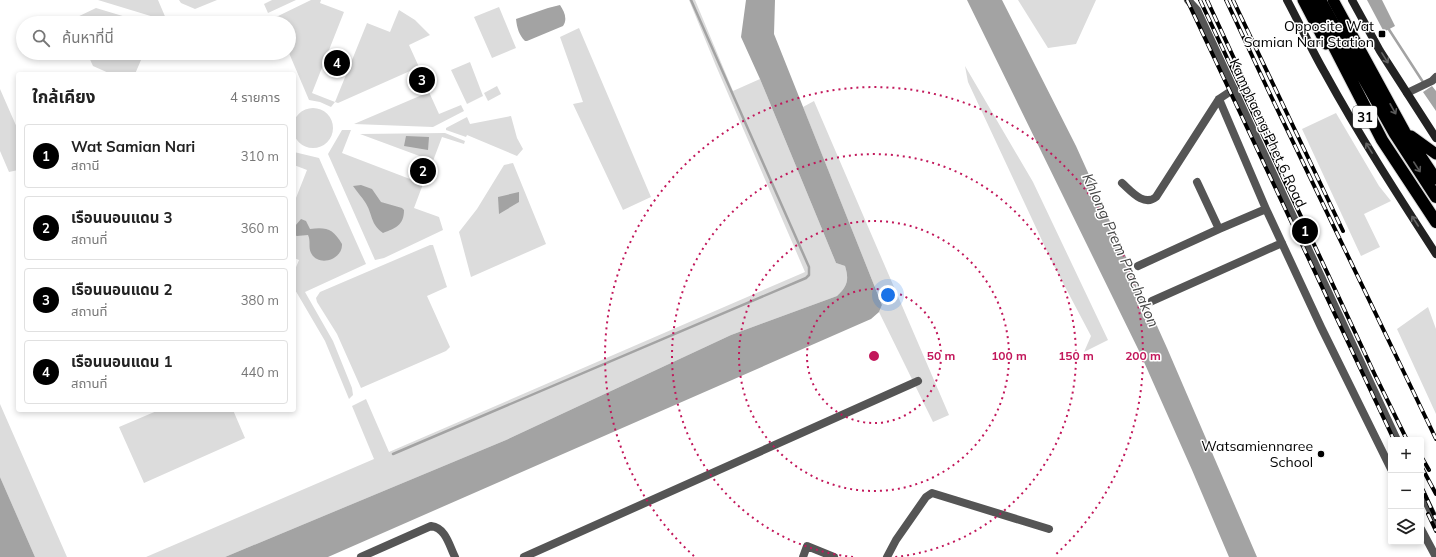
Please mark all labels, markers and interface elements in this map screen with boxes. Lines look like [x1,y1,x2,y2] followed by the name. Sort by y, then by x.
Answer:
[16,16,296,60] search box
[1244,17,1374,51] place label: Opposite Wat Samian Nari Station
[30,27,52,49] icon: search
[62,28,114,47] text: ค้นหาที่นี่
[1377,29,1387,39] marker: Opposite Wat Samian Nari Station
[324,48,350,78] pin: 4
[1381,52,1389,63] one-way arrow
[1226,56,1310,210] street label: Kamphaeng Phet 6 Road
[409,65,435,95] pin: 3
[32,86,95,107] text: ใกล้เคียง
[230,89,280,105] text: 4 รายการ
[1389,103,1397,115] one-way arrow
[1353,106,1377,128] road number: 31
[71,137,195,156] text: Wat Samian Nari
[1365,143,1373,154] one-way arrow
[42,148,50,164] text: 1
[241,148,279,164] text: 310 m
[410,156,436,186] pin: 2
[71,157,100,173] text: สถานี
[1413,161,1421,173] one-way arrow
[1078,170,1164,330] water label: Khlong Prem Prachakon
[71,208,172,227] text: เรือนนอนแดน 3
[1410,215,1418,227] one-way arrow
[1292,216,1318,246] pin: 1
[42,220,50,236] text: 2
[241,220,279,236] text: 360 m
[71,231,107,247] text: สถานที่
[71,280,172,299] text: เรือนนอนแดน 2
[878,285,898,305] your location
[42,292,50,308] text: 3
[241,292,279,308] text: 380 m
[71,303,107,319] text: สถานที่
[927,348,955,363] text: 50 m
[991,348,1027,363] text: 100 m
[1058,348,1094,363] text: 150 m
[1125,348,1161,363] text: 200 m
[867,349,881,363] centre of rings
[71,352,172,371] text: เรือนนอนแดน 1
[42,364,50,380] text: 4
[241,364,279,380] text: 440 m
[71,375,107,391] text: สถานที่
[1201,437,1313,471] place label: Watsamiennaree School
[1388,437,1424,545] map controls
[1388,437,1424,473] button: +
[1316,449,1326,459] marker: Watsamiennaree School
[1388,473,1424,509] button: −
[1388,509,1424,545] button: layers

